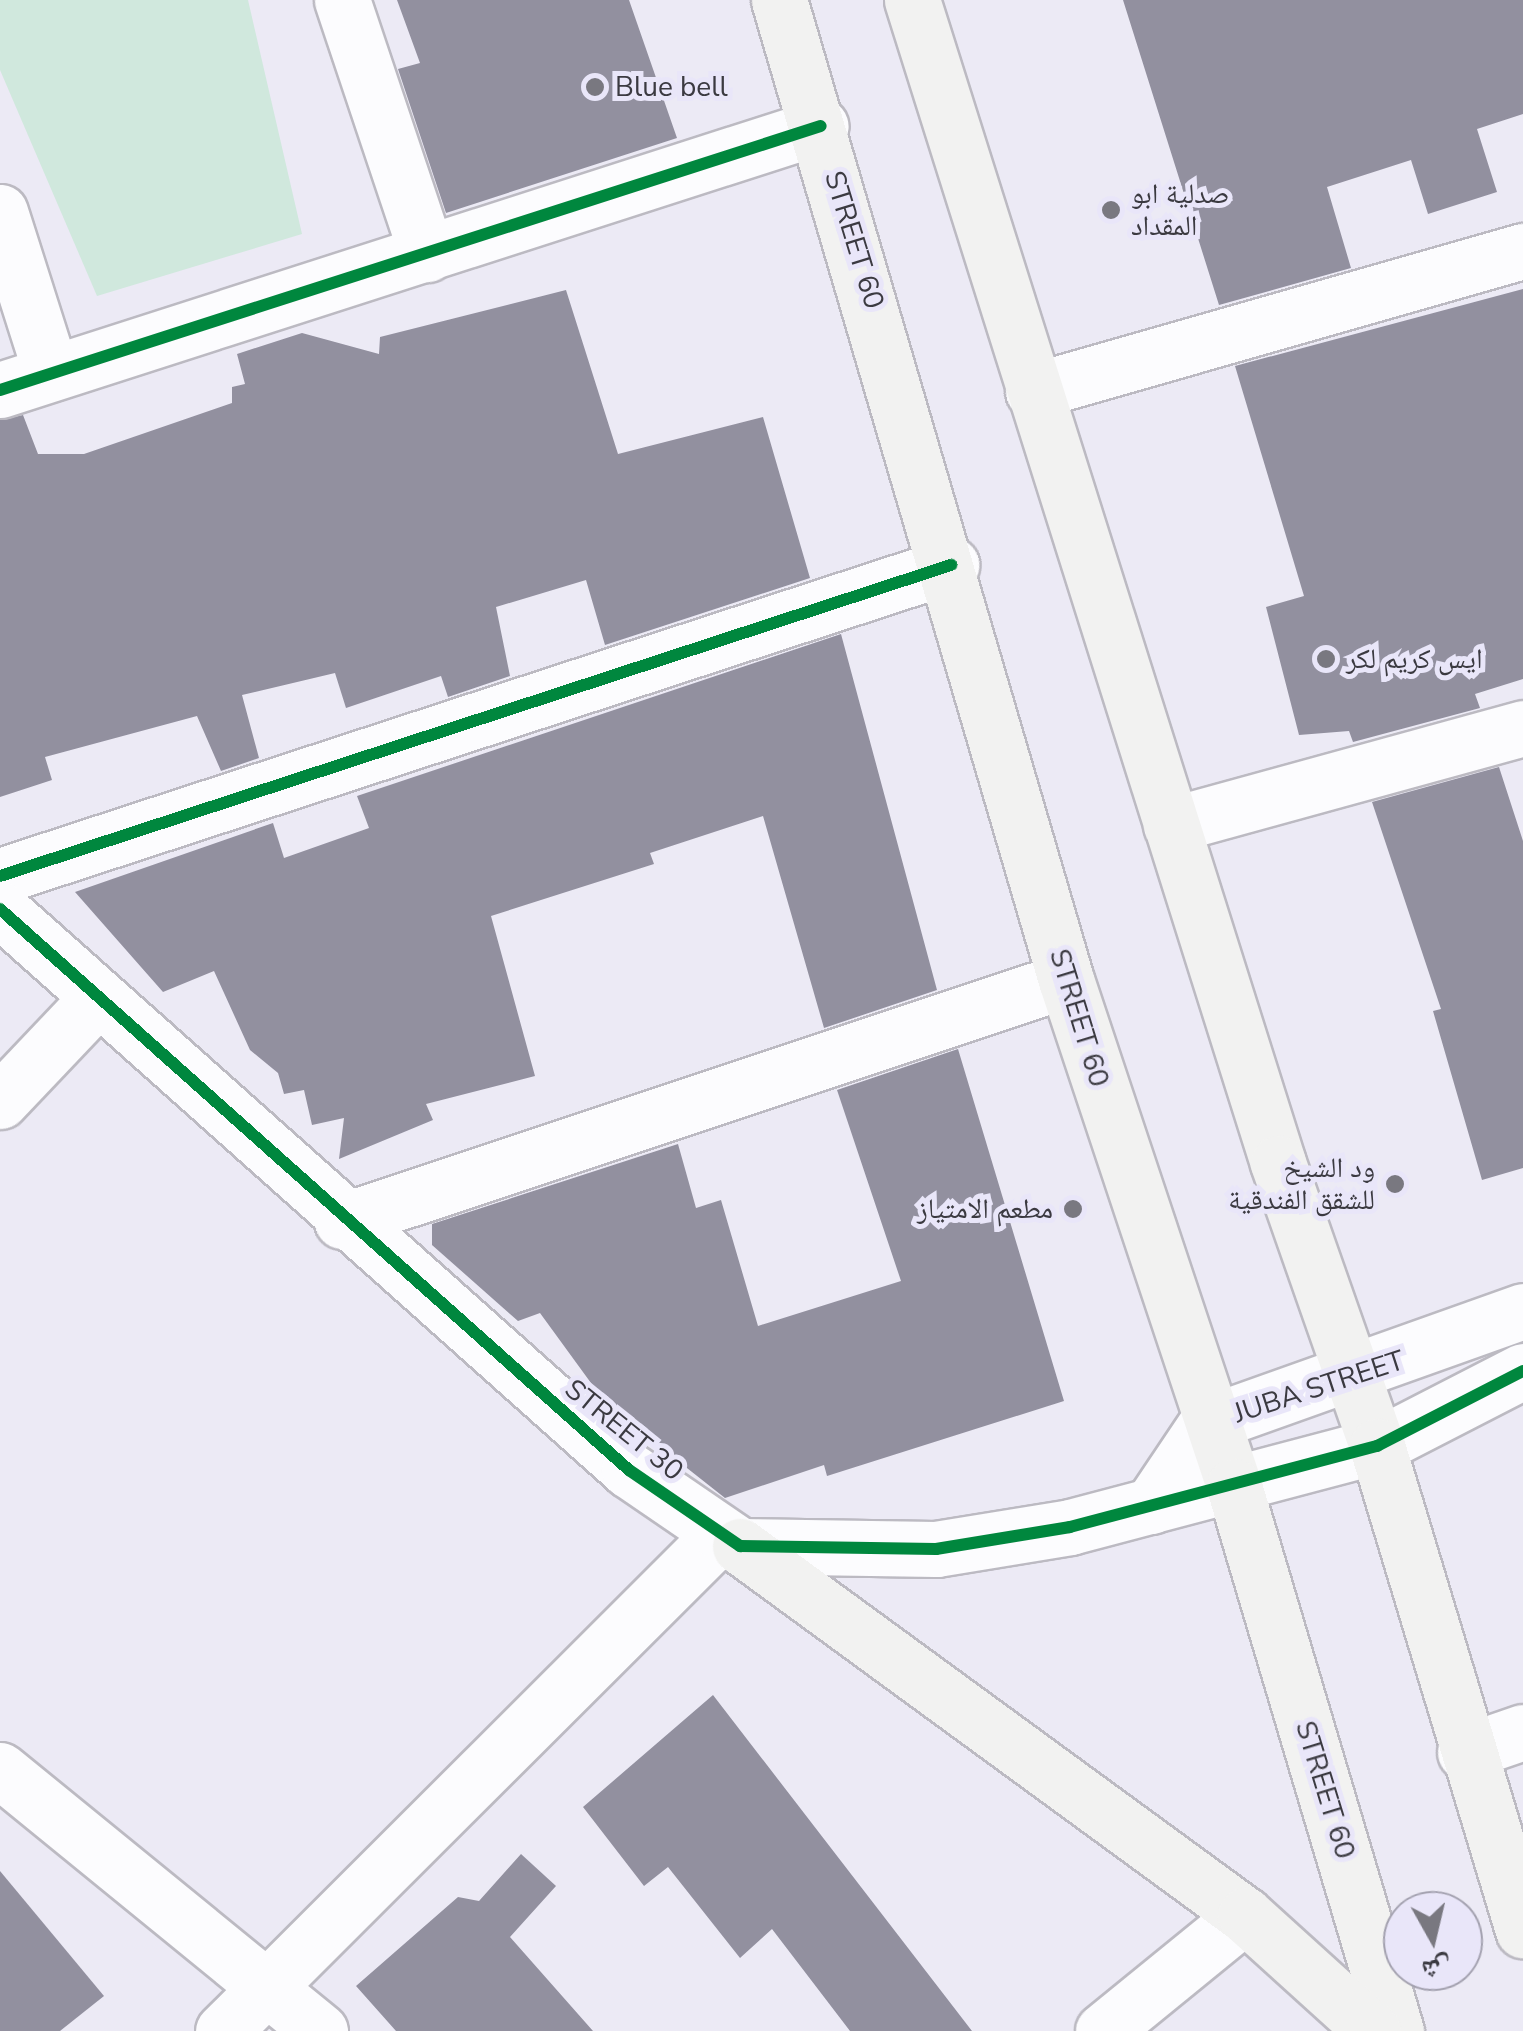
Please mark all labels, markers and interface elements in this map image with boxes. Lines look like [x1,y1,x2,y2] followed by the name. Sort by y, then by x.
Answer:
[615,70,728,104] place label: Blue bell
[584,76,606,98] marker: Blue bell
[817,167,891,313] street label: STREET 60
[1131,177,1230,243] place label: صدلية ابو المقداد
[1100,199,1122,221] marker: صدلية ابو المقداد
[1346,642,1483,676] place label: ايس كريم لكر
[1315,648,1337,670] marker: ايس كريم لكر
[1042,945,1116,1091] street label: STREET 60
[1228,1151,1375,1217] place label: ود الشيخ للشقق الفندقية
[1384,1173,1406,1195] marker: ود الشيخ للشقق الفندقية
[917,1192,1053,1226] place label: مطعم الامتياز
[1062,1198,1084,1220] marker: مطعم الامتياز
[1229,1344,1409,1430] street label: JUBA STREET
[558,1372,690,1488] street label: STREET 30
[1288,1717,1362,1863] street label: STREET 60
[1383,1891,1483,1991] north arrow
[1420,1948,1454,1990] text: ش

